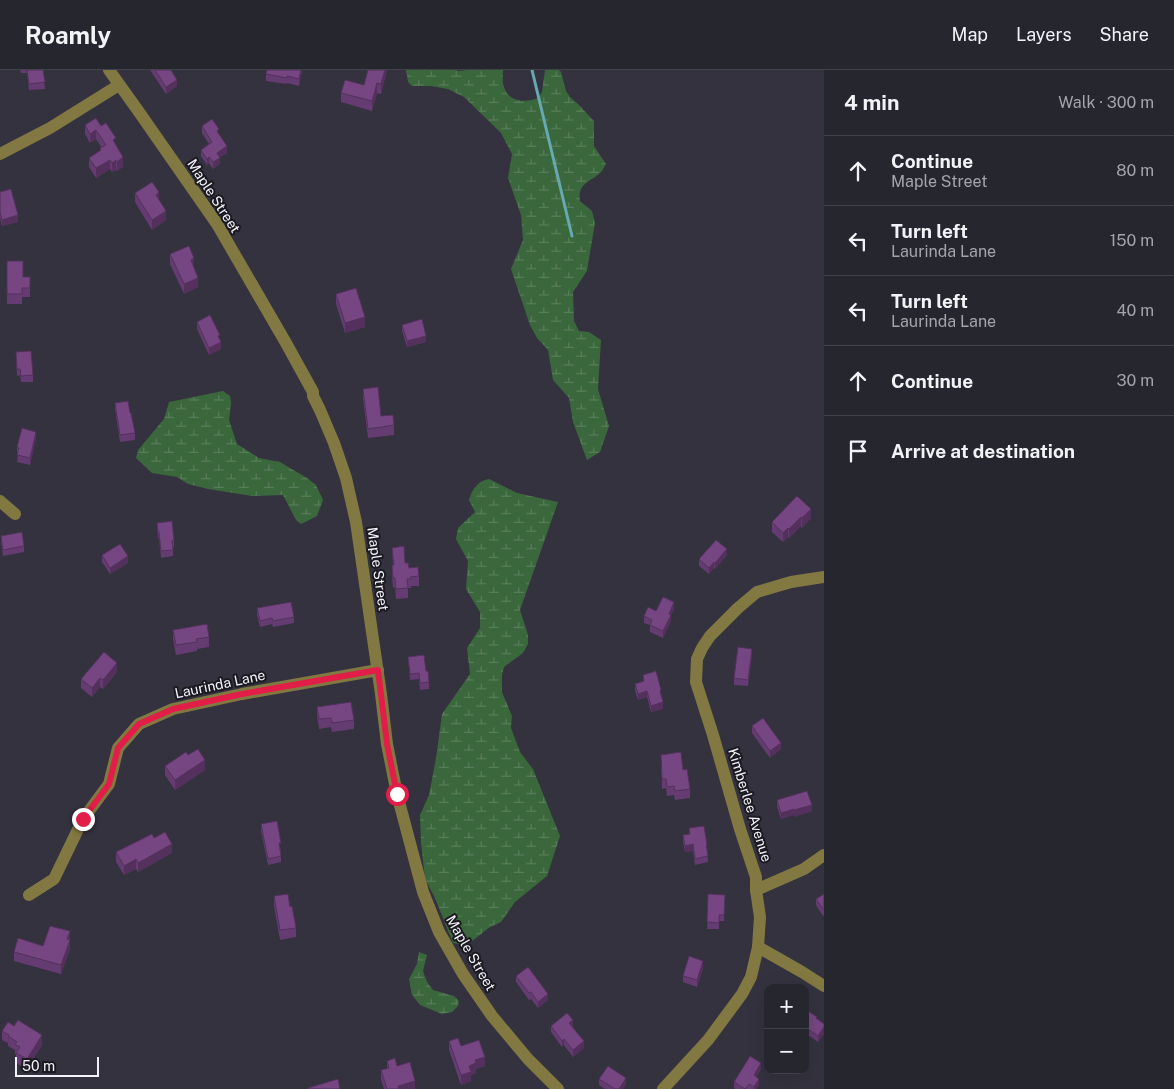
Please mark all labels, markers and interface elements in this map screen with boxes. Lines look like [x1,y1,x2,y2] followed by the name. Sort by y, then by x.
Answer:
[25,21,111,49] text: Roamly
[952,24,988,45] text: Map
[1016,24,1072,45] text: Layers
[1100,24,1149,45] text: Share
[844,90,899,115] text: 4 min
[1058,93,1154,112] text: Walk · 300 m
[891,150,973,172] text: Continue
[184,156,244,236] street label: Maple Street
[844,157,872,185] icon: ahead
[1116,161,1154,180] text: 80 m
[891,172,988,191] text: Maple Street
[891,220,968,242] text: Turn left
[844,227,872,255] icon: left
[1110,231,1154,250] text: 150 m
[891,242,996,261] text: Laurinda Lane
[891,290,968,312] text: Turn left
[844,297,872,325] icon: left
[1116,301,1154,320] text: 40 m
[891,312,996,331] text: Laurinda Lane
[844,367,872,395] icon: ahead
[891,370,973,392] text: Continue
[1117,371,1154,390] text: 30 m
[844,437,872,465] icon: arrive
[891,440,1075,462] text: Arrive at destination
[364,526,392,612] street label: Maple Street
[173,667,267,701] street label: Laurinda Lane
[725,746,775,864] street label: Kimberlee Avenue
[386,783,409,806] route start
[72,808,95,831] route end
[443,912,499,994] street label: Maple Street
[764,984,809,1074] map controls
[764,984,809,1029] button: +
[764,1029,809,1074] button: −
[15,1054,99,1077] scale bar
[22,1058,55,1074] text: 50 m

